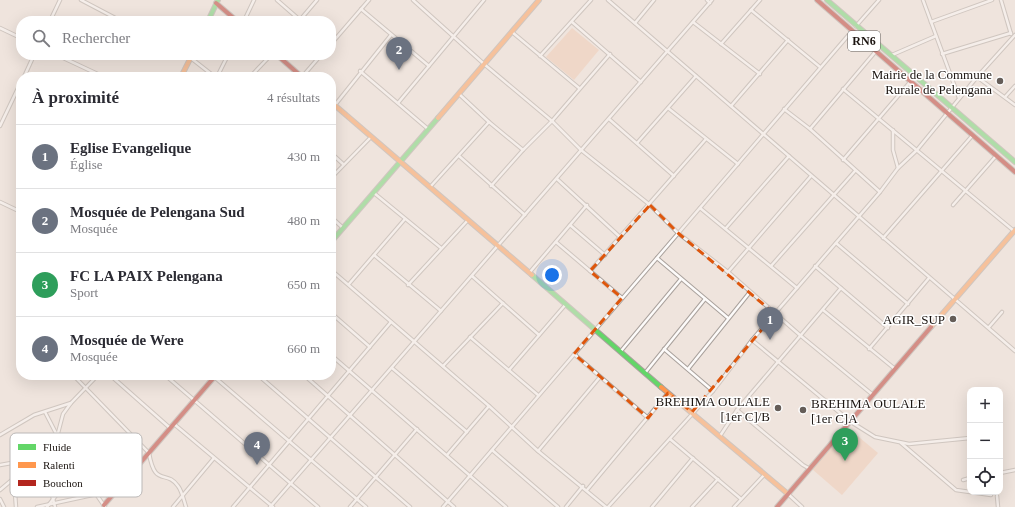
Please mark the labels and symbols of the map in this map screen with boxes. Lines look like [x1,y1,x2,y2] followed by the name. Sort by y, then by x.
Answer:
[848,31,880,51] road number: RN6
[386,37,412,70] pin: 2
[872,67,992,97] place label: Mairie de la Commune Rurale de Pelengana
[995,76,1005,86] marker: Mairie de la Commune Rurale de Pelengana
[542,265,562,285] your location
[757,307,783,340] pin: 1
[883,312,945,327] place label: AGIR_SUP
[948,314,958,324] marker: AGIR_SUP
[656,394,770,424] place label: BREHIMA OULALE [1er C]/B
[811,396,926,426] place label: BREHIMA OULALE [1er C]A
[773,403,783,413] marker: BREHIMA OULALE [1er C]/B
[798,405,808,415] marker: BREHIMA OULALE [1er C]A
[832,428,858,461] pin: 3
[244,432,270,465] pin: 4
[10,433,142,497] legend
[43,441,71,453] text: Fluide
[43,459,75,471] text: Ralenti
[43,477,83,489] text: Bouchon

